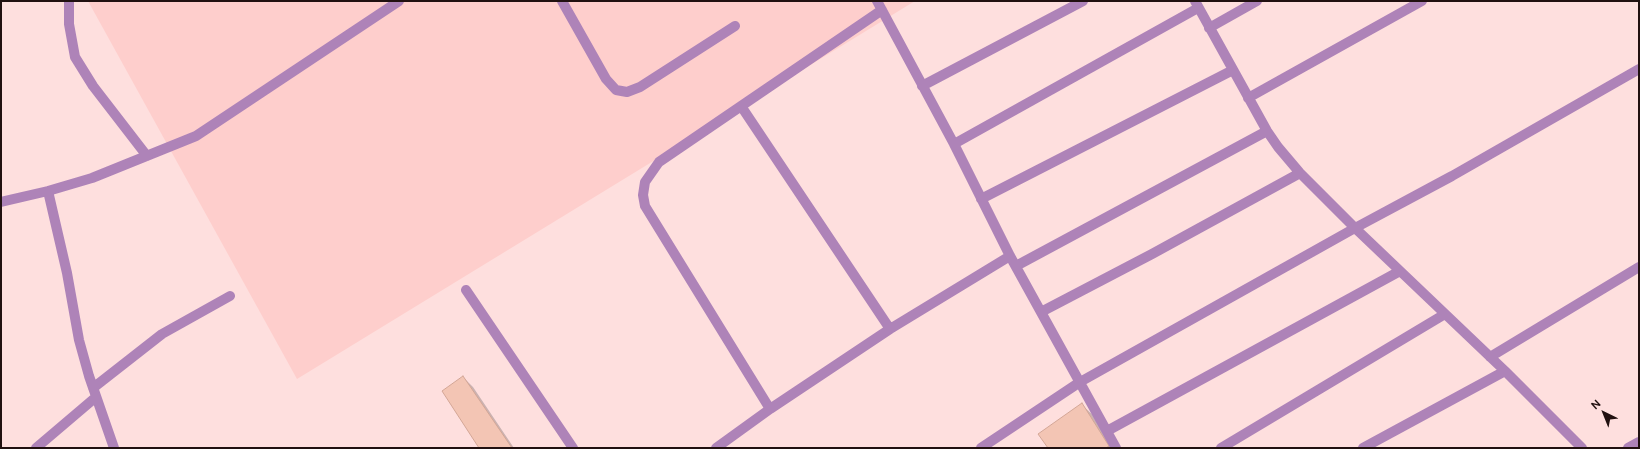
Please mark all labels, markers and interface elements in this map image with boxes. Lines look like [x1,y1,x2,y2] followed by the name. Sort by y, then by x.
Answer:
[1584,393,1624,433] north arrow
[1588,396,1604,412] text: N

